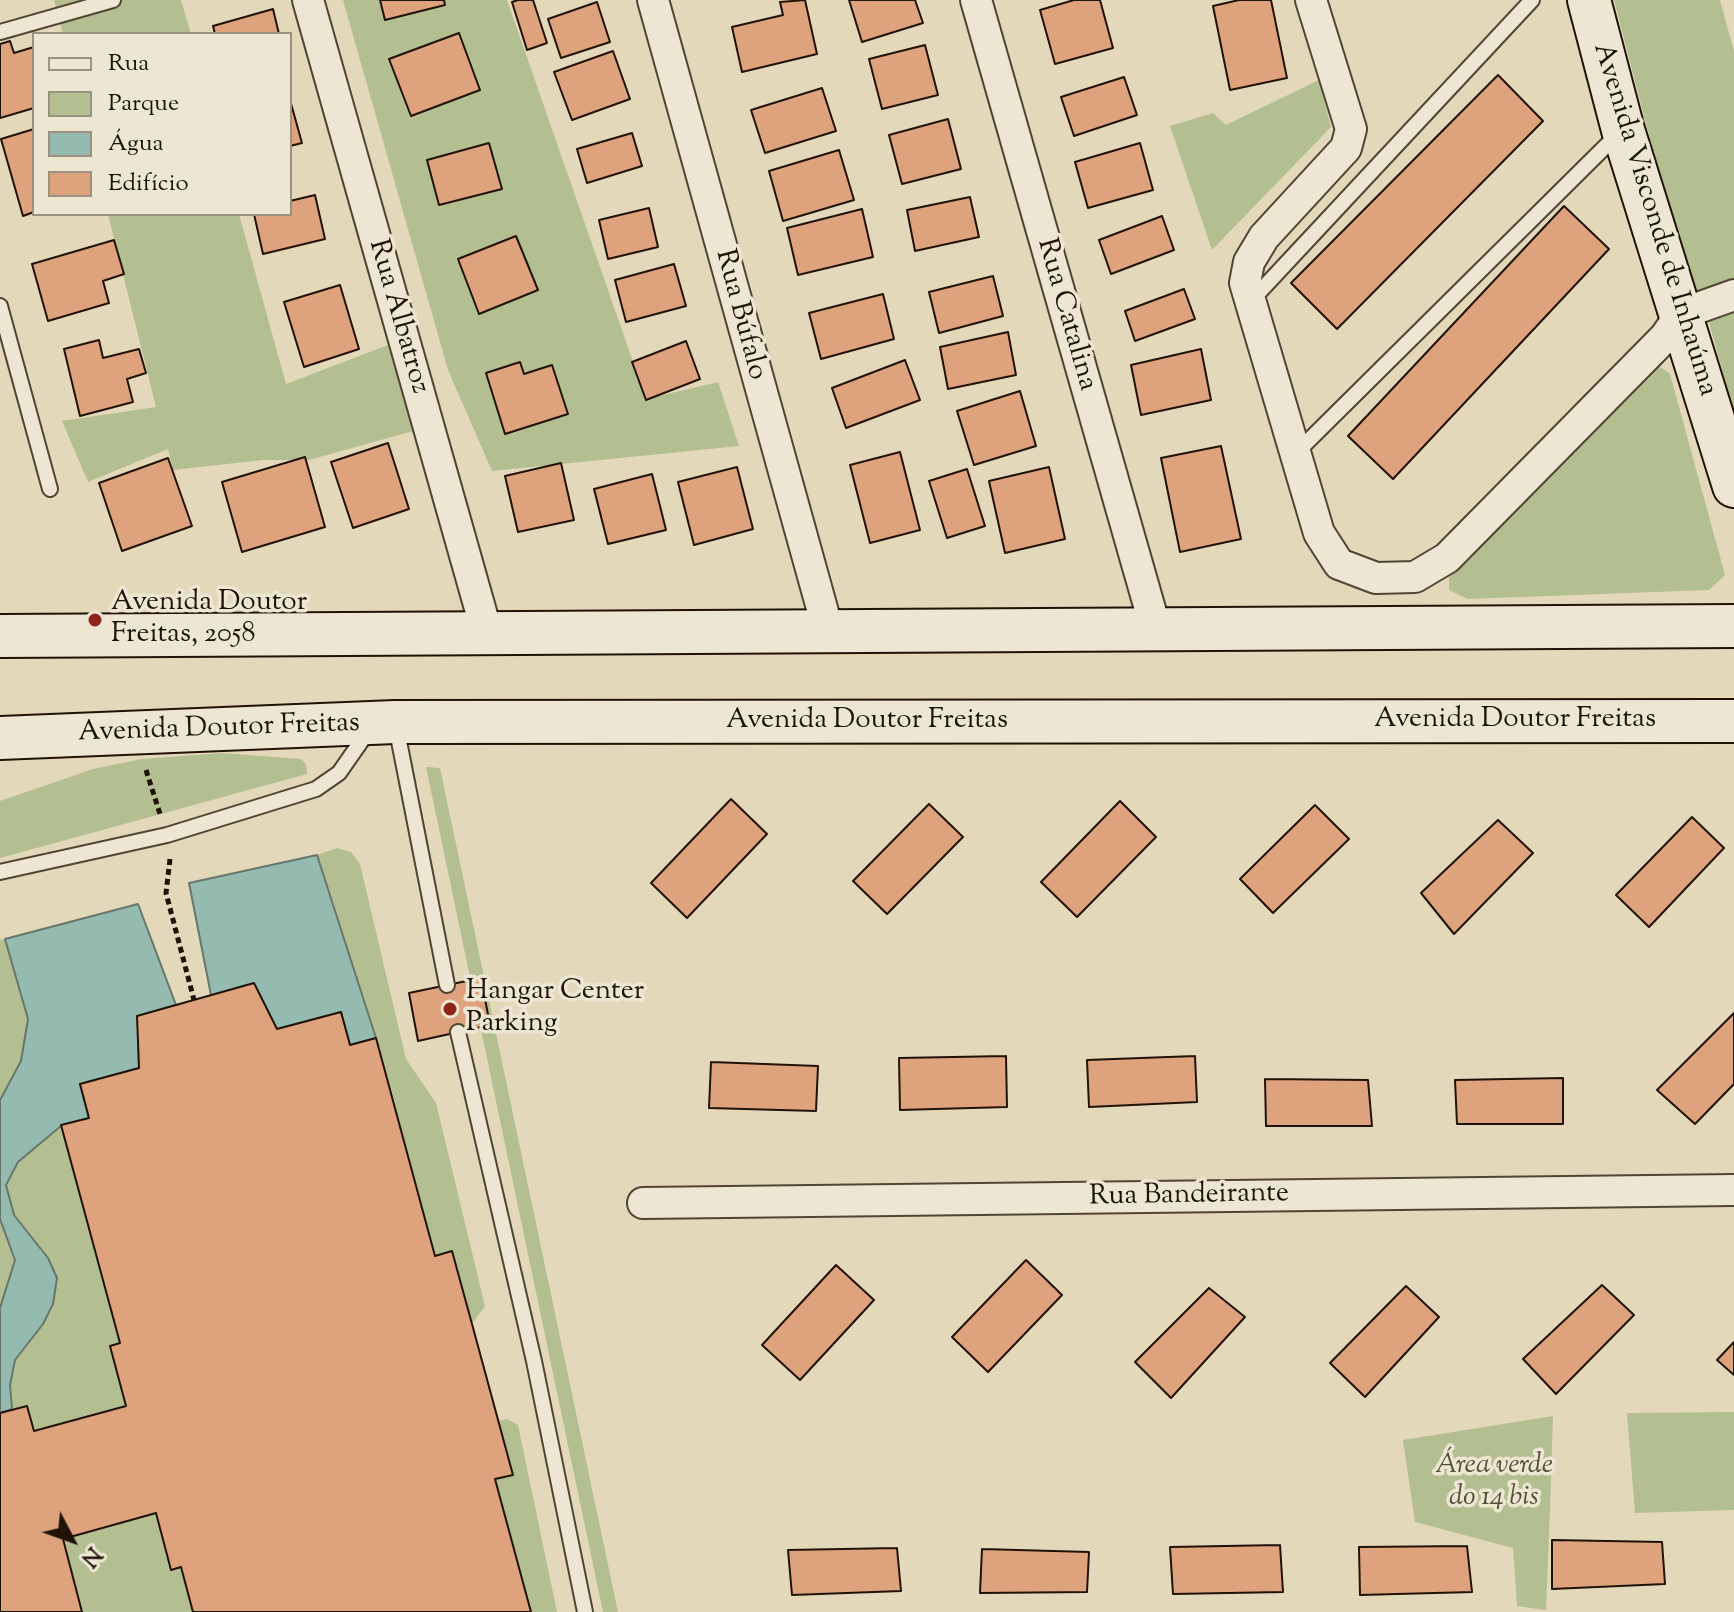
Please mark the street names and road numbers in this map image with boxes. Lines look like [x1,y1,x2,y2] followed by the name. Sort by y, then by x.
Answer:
[1583,39,1723,401] street label: Avenida Visconde de Inhaúma
[1027,235,1103,395] street label: Rua Catalina
[359,236,435,398] street label: Rua Albatroz
[705,246,773,384] street label: Rua Búfalo
[1374,704,1656,738] street label: Avenida Doutor Freitas
[726,705,1008,739] street label: Avenida Doutor Freitas
[77,708,361,752] street label: Avenida Doutor Freitas
[1089,1178,1289,1216] street label: Rua Bandeirante

